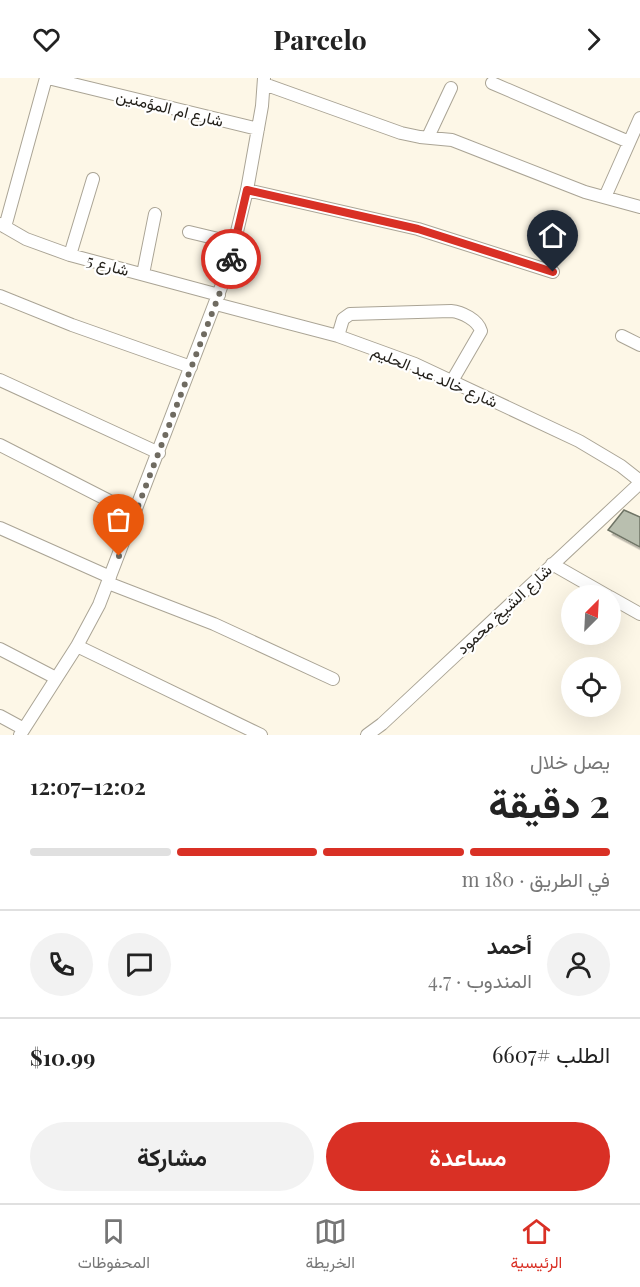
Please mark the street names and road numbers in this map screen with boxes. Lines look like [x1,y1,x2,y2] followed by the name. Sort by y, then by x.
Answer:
[114,84,226,133] street label: شارع ام المؤمنين
[84,249,132,282] street label: شارع 5
[368,340,501,413] street label: شارع خالد عبد الحليم
[452,559,557,660] street label: شارع الشيخ محمود

